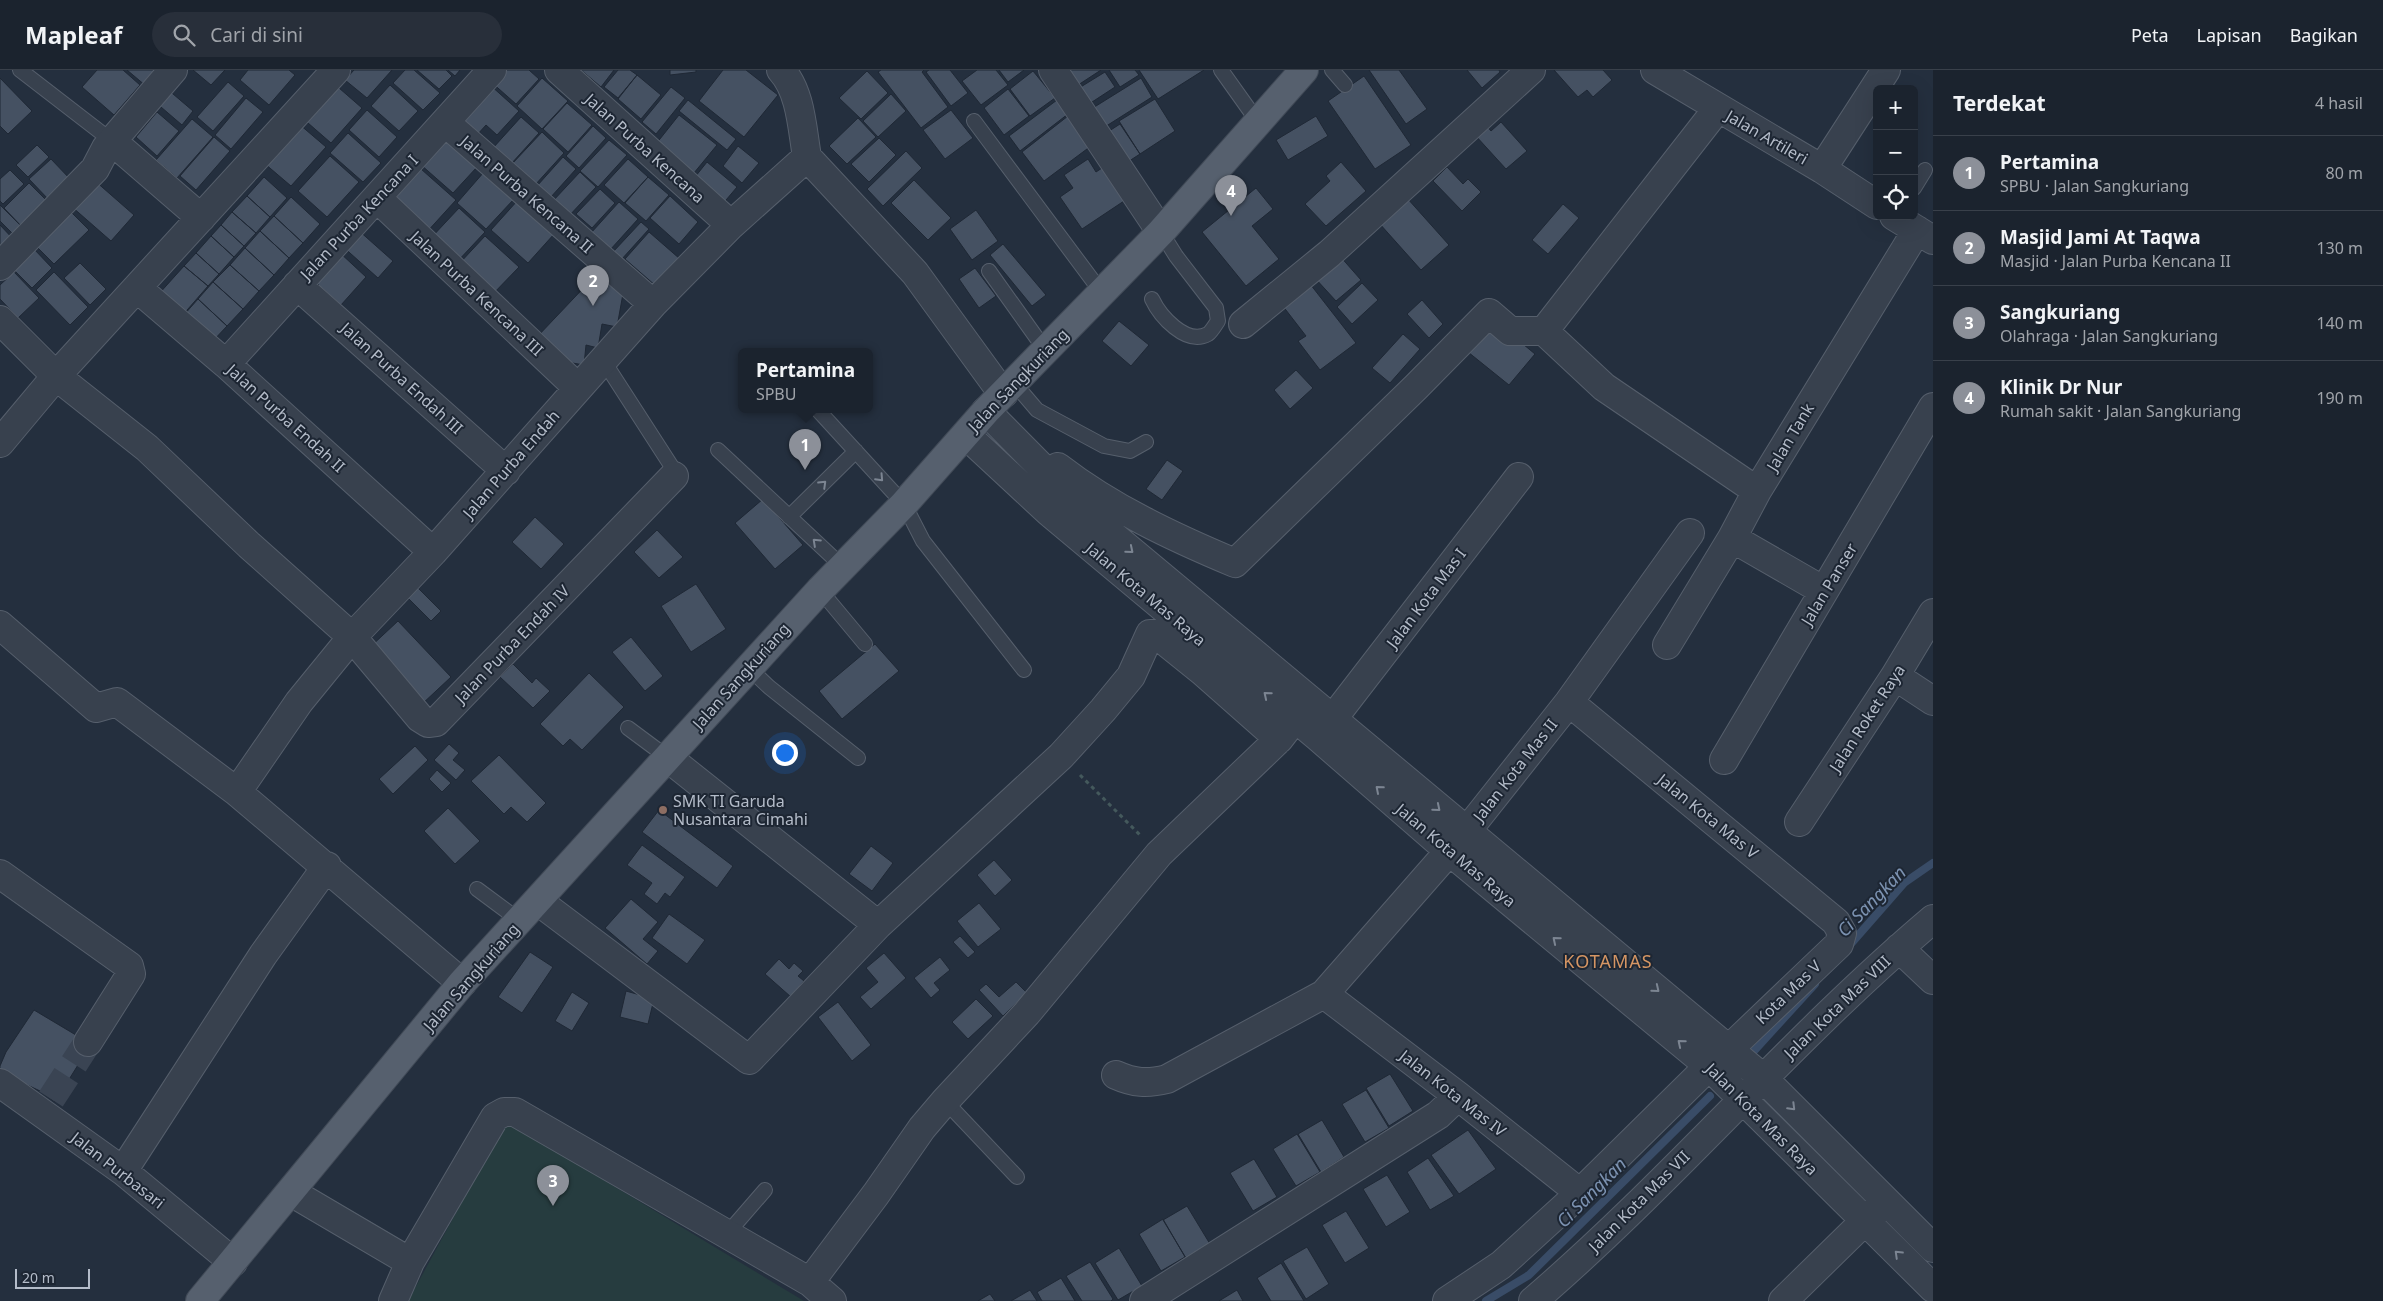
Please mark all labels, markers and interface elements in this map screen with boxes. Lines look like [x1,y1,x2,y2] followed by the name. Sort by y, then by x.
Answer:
[152,12,502,57] search box
[25,18,122,51] text: Mapleaf
[170,21,198,49] icon: search
[210,22,303,48] text: Cari di sini
[2131,23,2169,47] text: Peta
[2197,23,2262,47] text: Lapisan
[2290,23,2358,47] text: Bagikan
[1873,85,1918,220] map controls
[1873,85,1918,130] button: +
[579,87,710,208] street label: Jalan Purba Kencana
[1953,89,2046,117] text: Terdekat
[2315,92,2363,114] text: 4 hasil
[1720,104,1812,169] street label: Jalan Artileri
[455,129,598,258] street label: Jalan Purba Kencana II
[1873,130,1918,175] button: −
[2000,149,2099,175] text: Pertamina
[294,150,423,286] street label: Jalan Purba Kencana I
[1964,162,1974,184] text: 1
[2326,162,2363,184] text: 80 m
[1215,175,1247,216] pin: 4
[1873,175,1918,220] button: locate
[2000,175,2189,197] text: SPBU · Jalan Sangkuriang
[404,224,548,361] street label: Jalan Purba Kencana III
[2000,224,2201,250] text: Masjid Jami At Taqwa
[1964,237,1974,259] text: 2
[2316,237,2363,259] text: 130 m
[2000,250,2231,272] text: Masjid · Jalan Purba Kencana II
[577,265,609,306] pin: 2
[2000,299,2120,325] text: Sangkuriang
[1964,312,1974,334] text: 3
[2316,312,2363,334] text: 140 m
[335,316,468,439] street label: Jalan Purba Endah III
[962,323,1073,438] street label: Jalan Sangkuriang
[2000,325,2218,347] text: Olahraga · Jalan Sangkuriang
[738,348,873,413] popup
[756,357,855,383] text: Pertamina
[221,358,350,477] street label: Jalan Purba Endah II
[2000,374,2122,400] text: Klinik Dr Nur
[756,383,796,405] text: SPBU
[1964,387,1974,409] text: 4
[2316,387,2363,409] text: 190 m
[1760,399,1819,477] street label: Jalan Tank
[2000,400,2241,422] text: Rumah sakit · Jalan Sangkuriang
[456,405,564,524] street label: Jalan Purba Endah
[789,429,821,470] pin: 1
[874,472,883,481] one-way arrow
[817,481,826,490] one-way arrow
[1080,536,1211,651] street label: Jalan Kota Mas Raya
[1795,538,1862,631] street label: Jalan Panser
[812,539,821,548] one-way arrow
[1380,544,1471,654] street label: Jalan Kota Mas I
[1125,545,1134,554] one-way arrow
[448,580,574,709] street label: Jalan Purba Endah IV
[686,618,795,735] street label: Jalan Sangkuriang
[1823,660,1910,778] street label: Jalan Roket Raya
[1263,692,1272,701] one-way arrow
[1467,714,1562,828] street label: Jalan Kota Mas II
[772,740,798,766] your location
[1651,767,1763,864] street label: Jalan Kota Mas V
[1375,786,1384,795] one-way arrow
[673,790,808,830] place label: SMK TI Garuda Nusantara Cimahi
[1390,797,1521,912] street label: Jalan Kota Mas Raya
[1431,802,1440,811] one-way arrow
[657,804,669,816] marker: SMK TI Garuda Nusantara Cimahi
[1831,860,1911,942] water label: Ci Sangkan
[417,919,524,1037] street label: Jalan Sangkuriang
[1553,936,1562,945] one-way arrow
[1563,949,1653,973] district label: KOTAMAS
[1777,950,1895,1065] street label: Jalan Kota Mas VIII
[1750,955,1826,1029] street label: Kota Mas V
[1651,984,1660,993] one-way arrow
[1678,1040,1687,1049] one-way arrow
[1394,1043,1511,1142] street label: Jalan Kota Mas IV
[1700,1057,1823,1180] street label: Jalan Kota Mas Raya
[1786,1102,1795,1111] one-way arrow
[65,1125,169,1213] street label: Jalan Purbasari
[1582,1146,1694,1258] street label: Jalan Kota Mas VII
[1551,1152,1631,1232] water label: Ci Sangkan
[537,1165,569,1206] pin: 3
[1894,1251,1903,1260] one-way arrow
[15,1266,90,1289] scale bar
[22,1268,55,1287] text: 20 m

